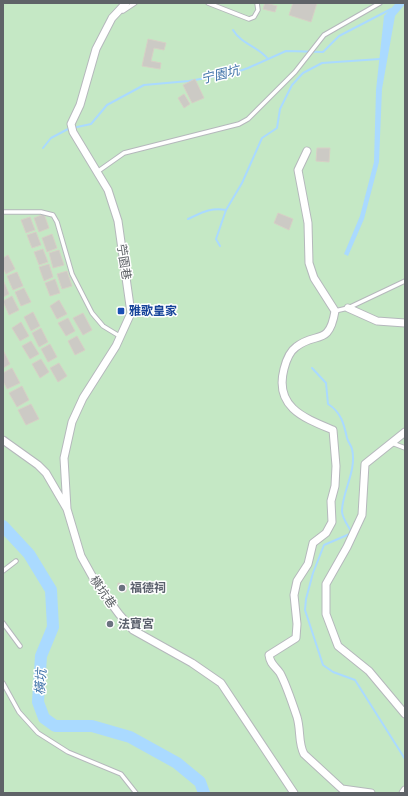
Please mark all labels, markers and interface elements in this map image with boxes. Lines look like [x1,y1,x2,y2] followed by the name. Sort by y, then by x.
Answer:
[199,62,243,86] water label: 宁園坑
[114,243,134,281] street label: 苧園巷
[129,304,177,318] place label: 雅歌皇家
[116,306,126,316] marker: 雅歌皇家
[87,573,119,611] street label: 橫坑巷
[130,581,166,595] place label: 福德祠
[117,583,127,593] marker: 福德祠
[118,617,154,631] place label: 法寶宮
[105,619,115,629] marker: 法寶宮
[32,667,49,696] water label: 橫坑

